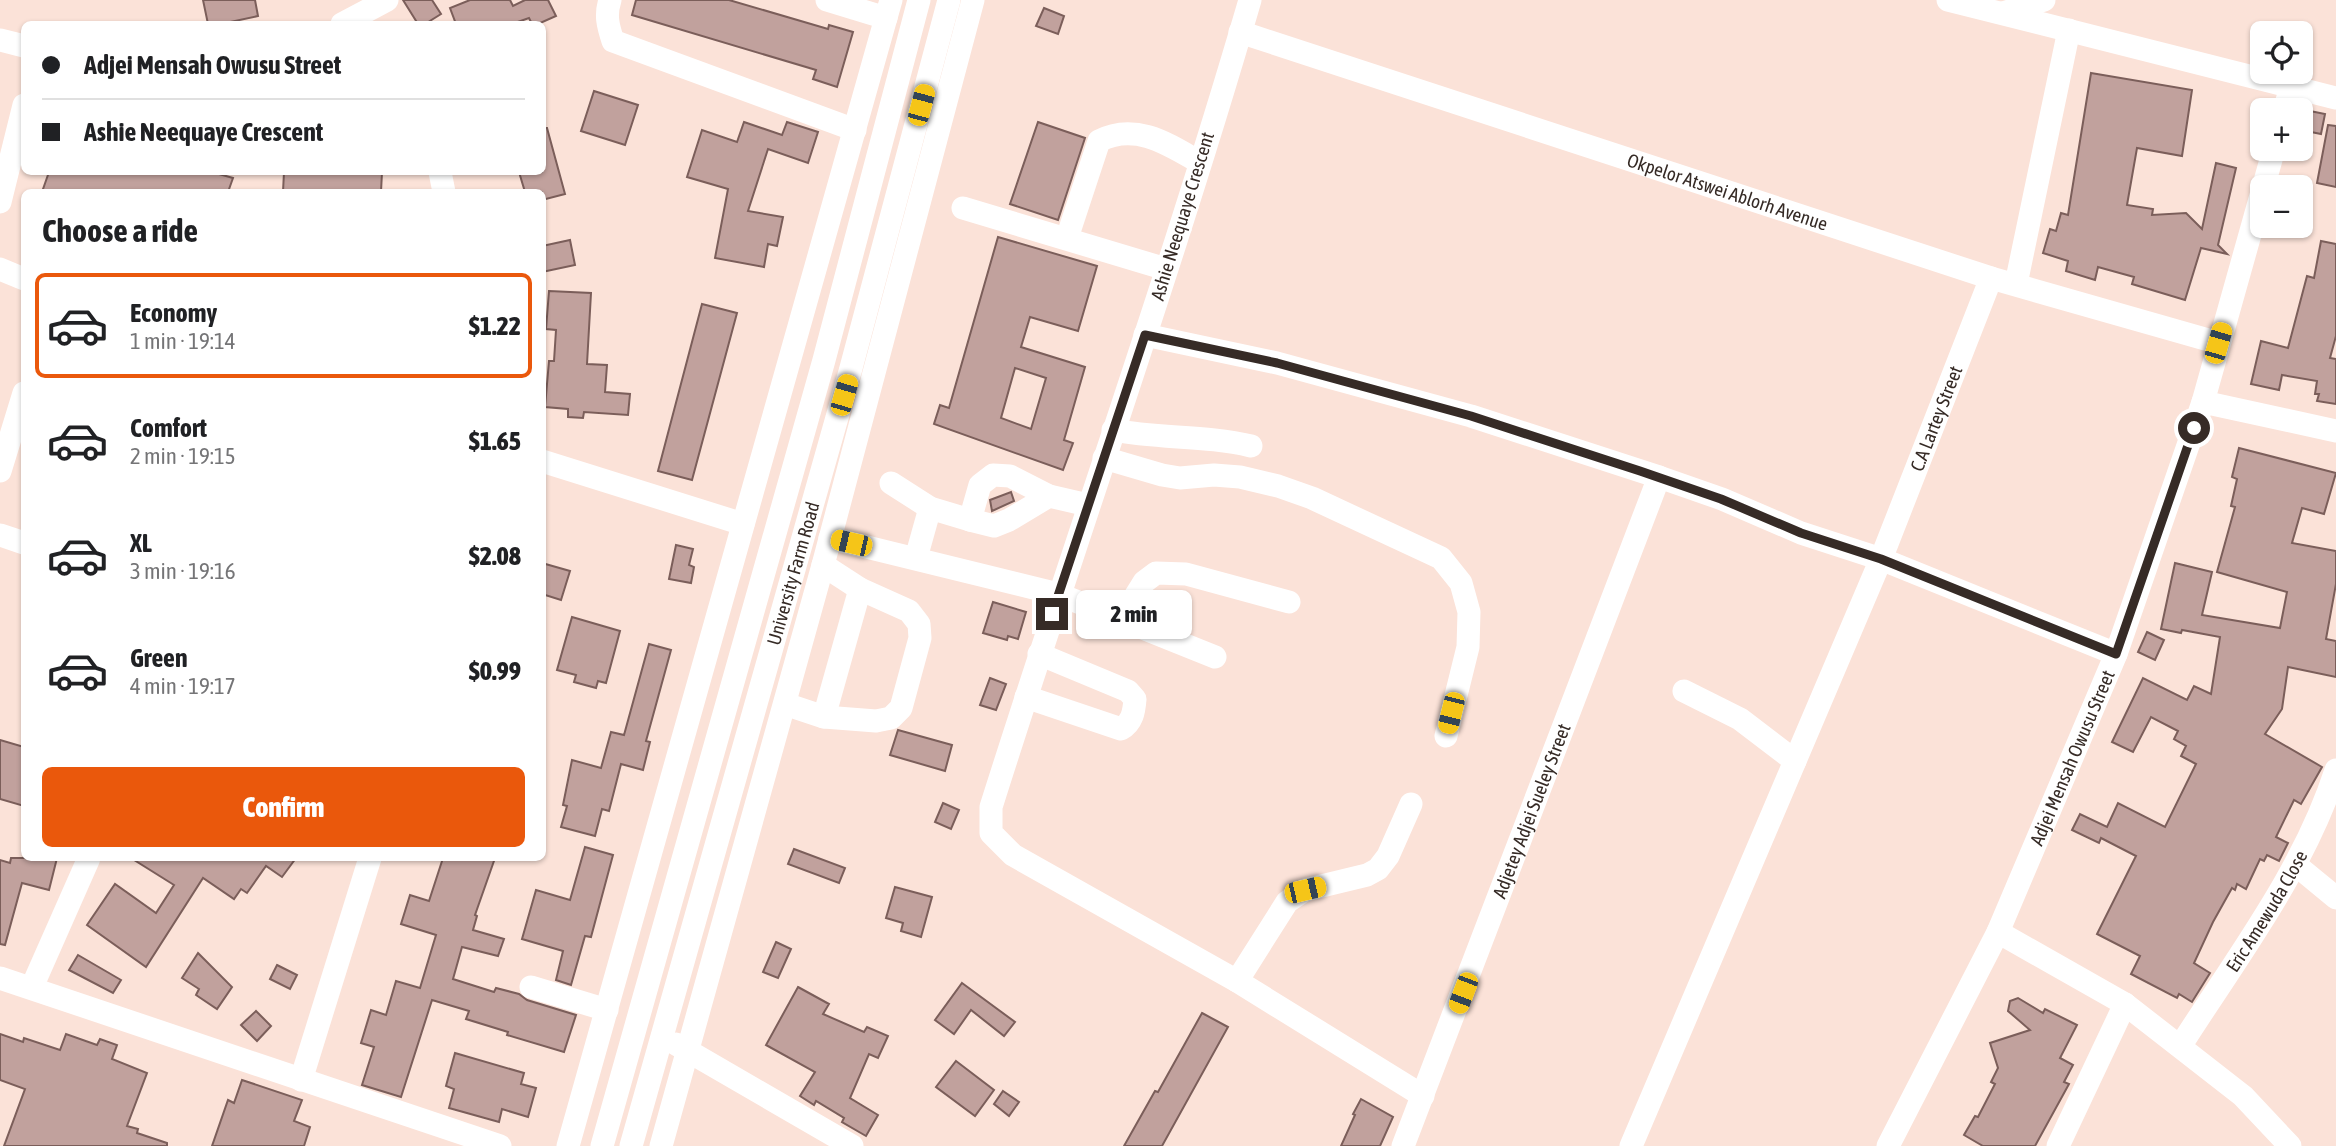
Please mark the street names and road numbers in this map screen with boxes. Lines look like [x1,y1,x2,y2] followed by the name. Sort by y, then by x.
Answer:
[1146,129,1218,303] street label: Ashie Neequaye Crescent
[1624,149,1831,235] street label: Okpelor Atswei Ablorh Avenue
[1905,363,1967,474] street label: C.A Lartey Street
[762,499,824,648] street label: University Farm Road
[2025,667,2119,849] street label: Adjei Mensah Owusu Street
[1488,720,1575,901] street label: Adjetey Adjei Sueley Street
[2221,847,2311,976] street label: Eric Amewuda Close

